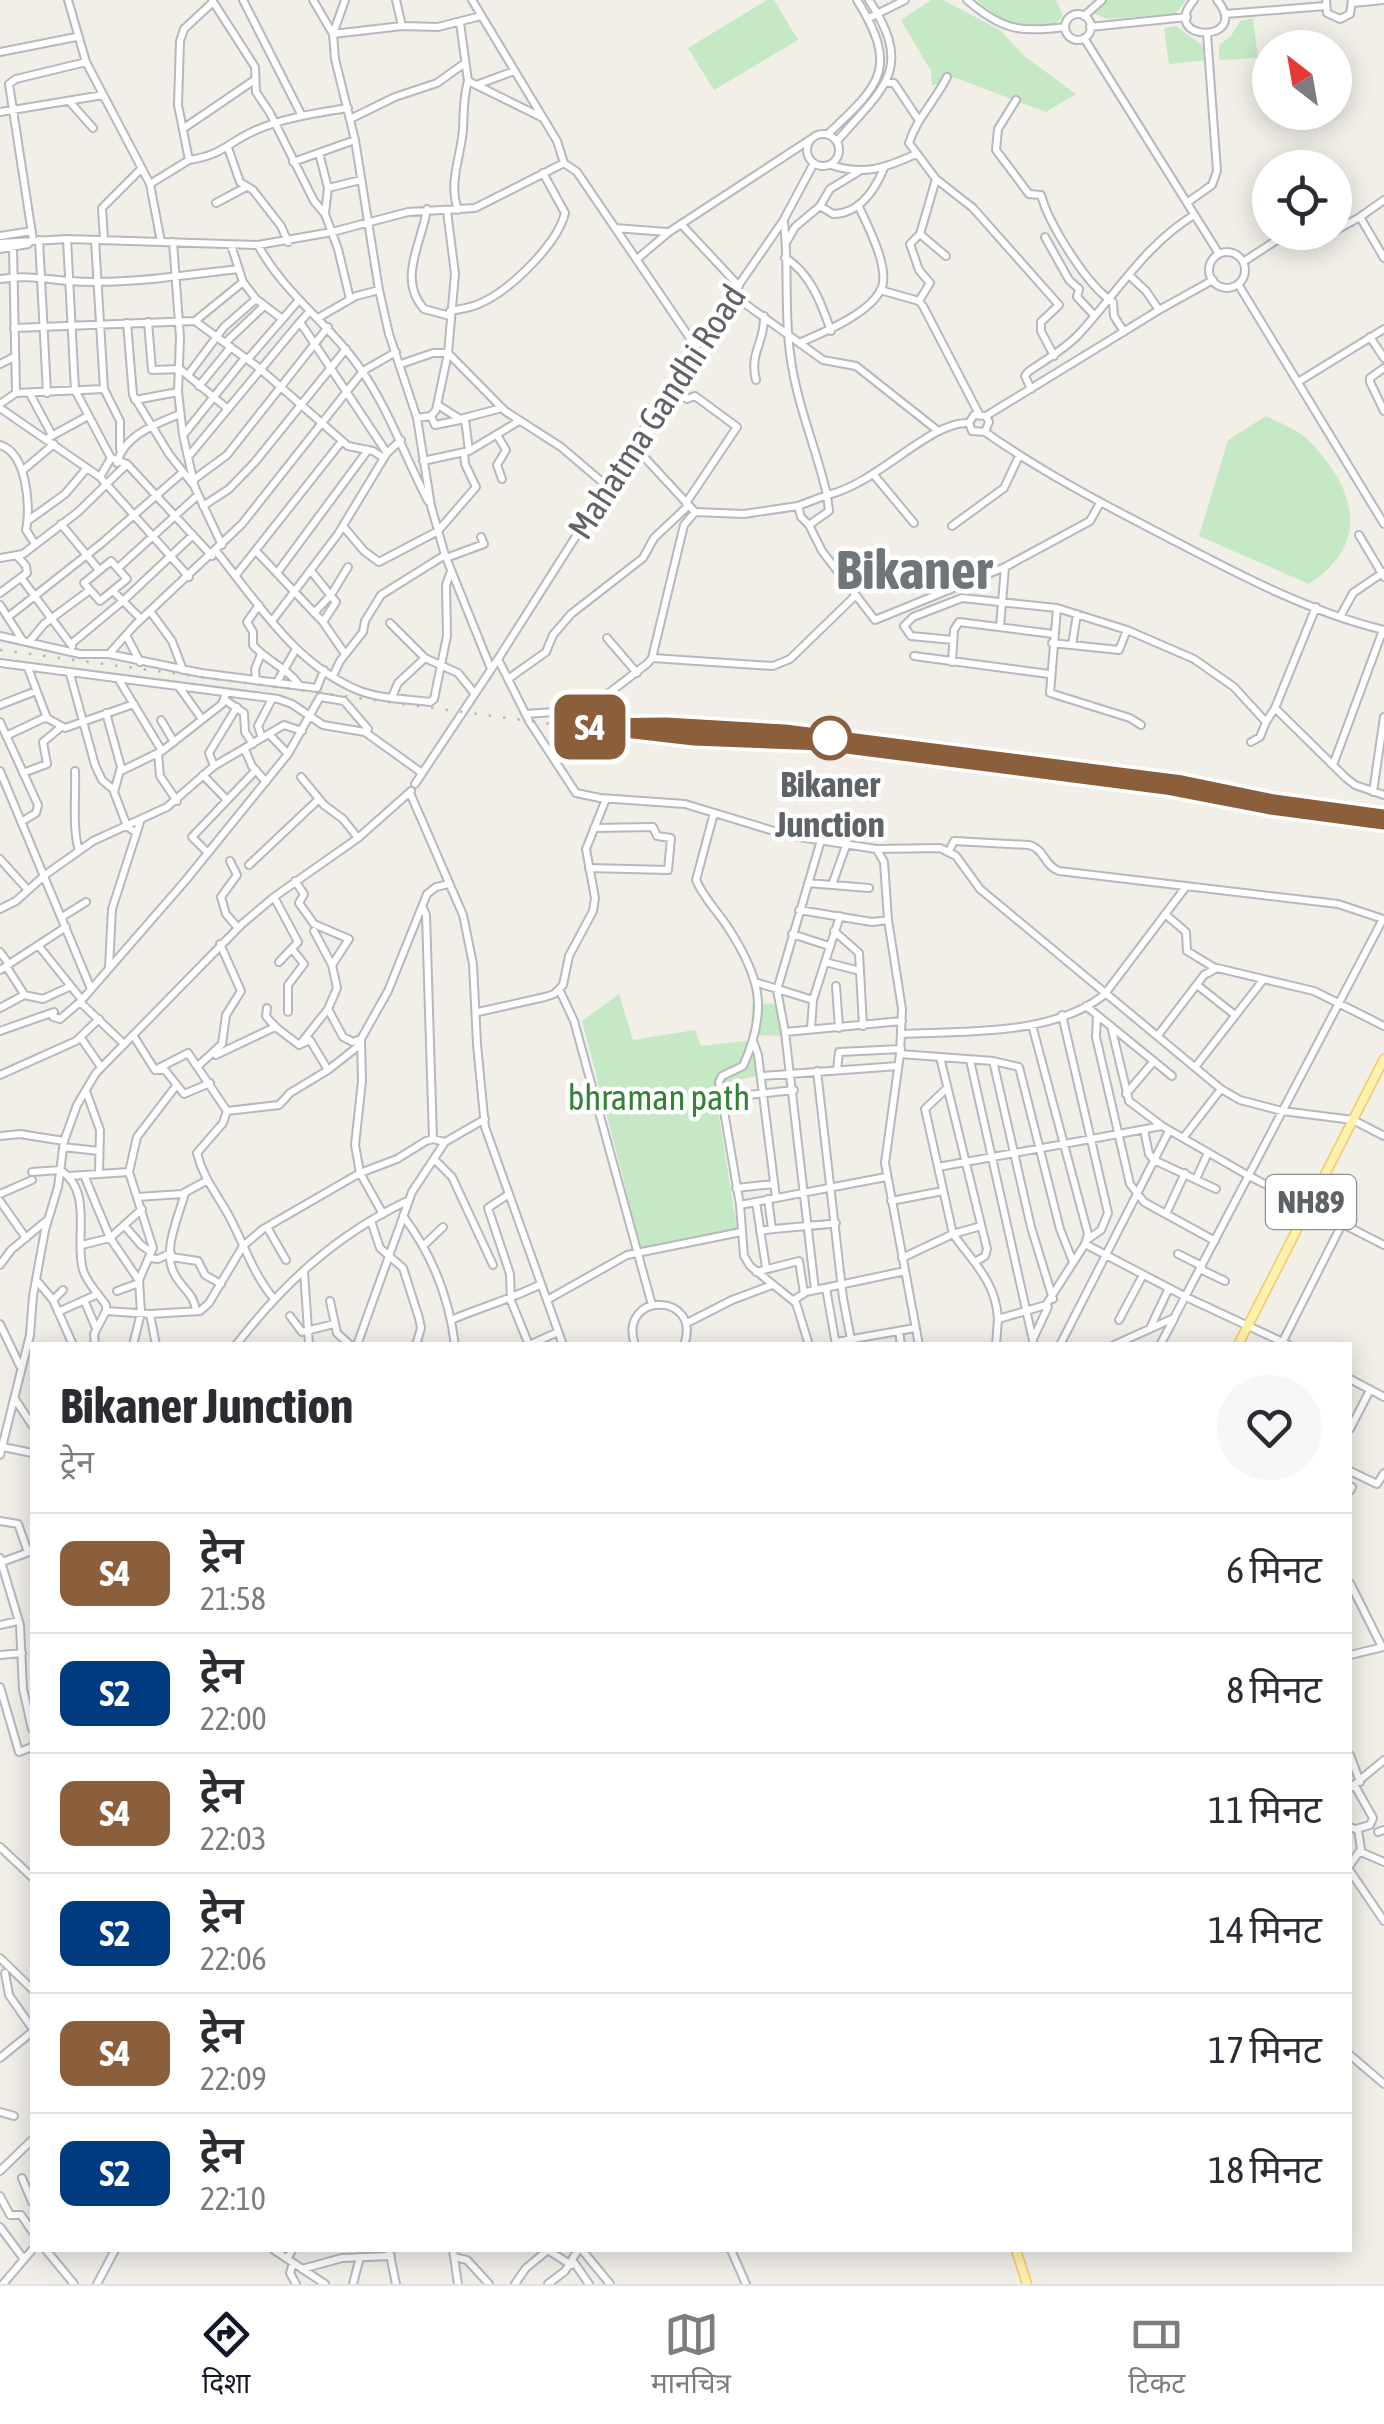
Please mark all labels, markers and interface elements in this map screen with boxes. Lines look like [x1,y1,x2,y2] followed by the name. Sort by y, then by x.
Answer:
[1252,30,1352,130] north arrow
[1252,30,1352,250] map controls
[1252,150,1352,250] button: locate
[559,277,753,546] street label: Mahatma Gandhi Road
[836,538,994,601] district label: Bikaner
[545,694,635,760] line badge: S4
[574,707,606,747] text: S4
[809,717,851,759] marker: Bikaner Junction
[774,764,885,844] place label: Bikaner Junction
[568,1077,750,1117] park label: bhraman path
[1266,1175,1356,1229] road number: NH89
[1217,1375,1322,1480] button: heart
[60,1378,353,1433] text: Bikaner Junction
[60,1443,94,1480] text: ट्रेन
[200,1529,244,1572] text: ट्रेन
[1226,1548,1322,1591] text: 6 मिनट
[99,1553,131,1593] text: S4
[200,1580,266,1617] text: 21:58
[200,1649,244,1692] text: ट्रेन
[1226,1668,1322,1711] text: 8 मिनट
[99,1673,131,1713] text: S2
[200,1700,267,1737] text: 22:00
[200,1769,244,1812] text: ट्रेन
[1208,1788,1322,1831] text: 11 मिनट
[99,1793,131,1833] text: S4
[200,1820,267,1857] text: 22:03
[200,1889,244,1932] text: ट्रेन
[1208,1908,1322,1951] text: 14 मिनट
[99,1913,131,1953] text: S2
[200,1940,267,1977] text: 22:06
[200,2009,244,2052] text: ट्रेन
[1208,2028,1322,2071] text: 17 मिनट
[99,2033,131,2073] text: S4
[200,2060,267,2097] text: 22:09
[200,2129,244,2172] text: ट्रेन
[1208,2148,1322,2191] text: 18 मिनट
[99,2153,131,2193] text: S2
[200,2180,266,2217] text: 22:10
[199,2307,254,2404] tab: दिशा
[651,2307,731,2404] tab: मानचित्र
[1128,2307,1185,2404] tab: टिकट

